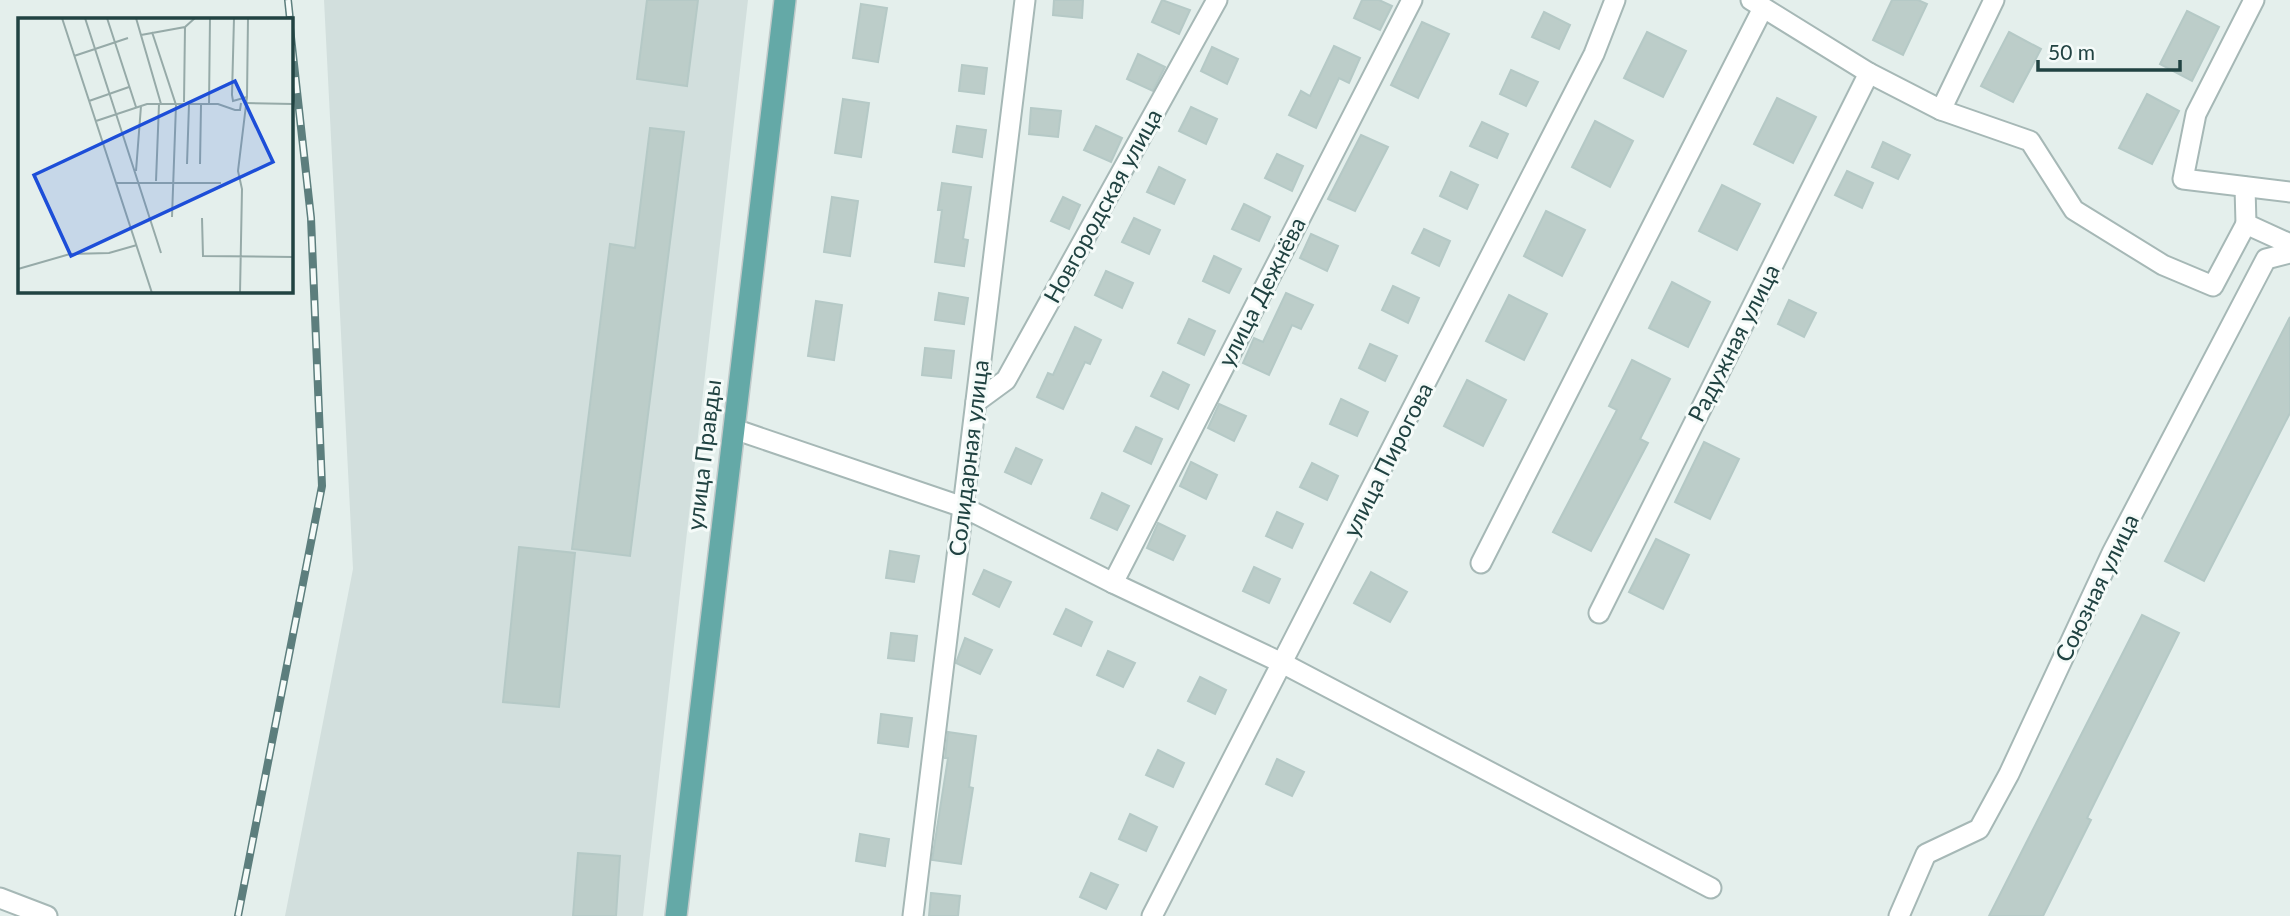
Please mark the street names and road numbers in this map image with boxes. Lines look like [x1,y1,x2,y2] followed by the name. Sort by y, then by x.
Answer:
[1037,104,1167,307] street label: Новгородская улица
[1211,212,1311,371] street label: улица Дежнёва
[1681,259,1785,426] street label: Радужная улица
[942,358,994,558] street label: Солидарная улица
[680,378,726,532] street label: улица Правды
[1336,378,1438,541] street label: улица Пирогова
[2048,509,2144,666] street label: Союзная улица

